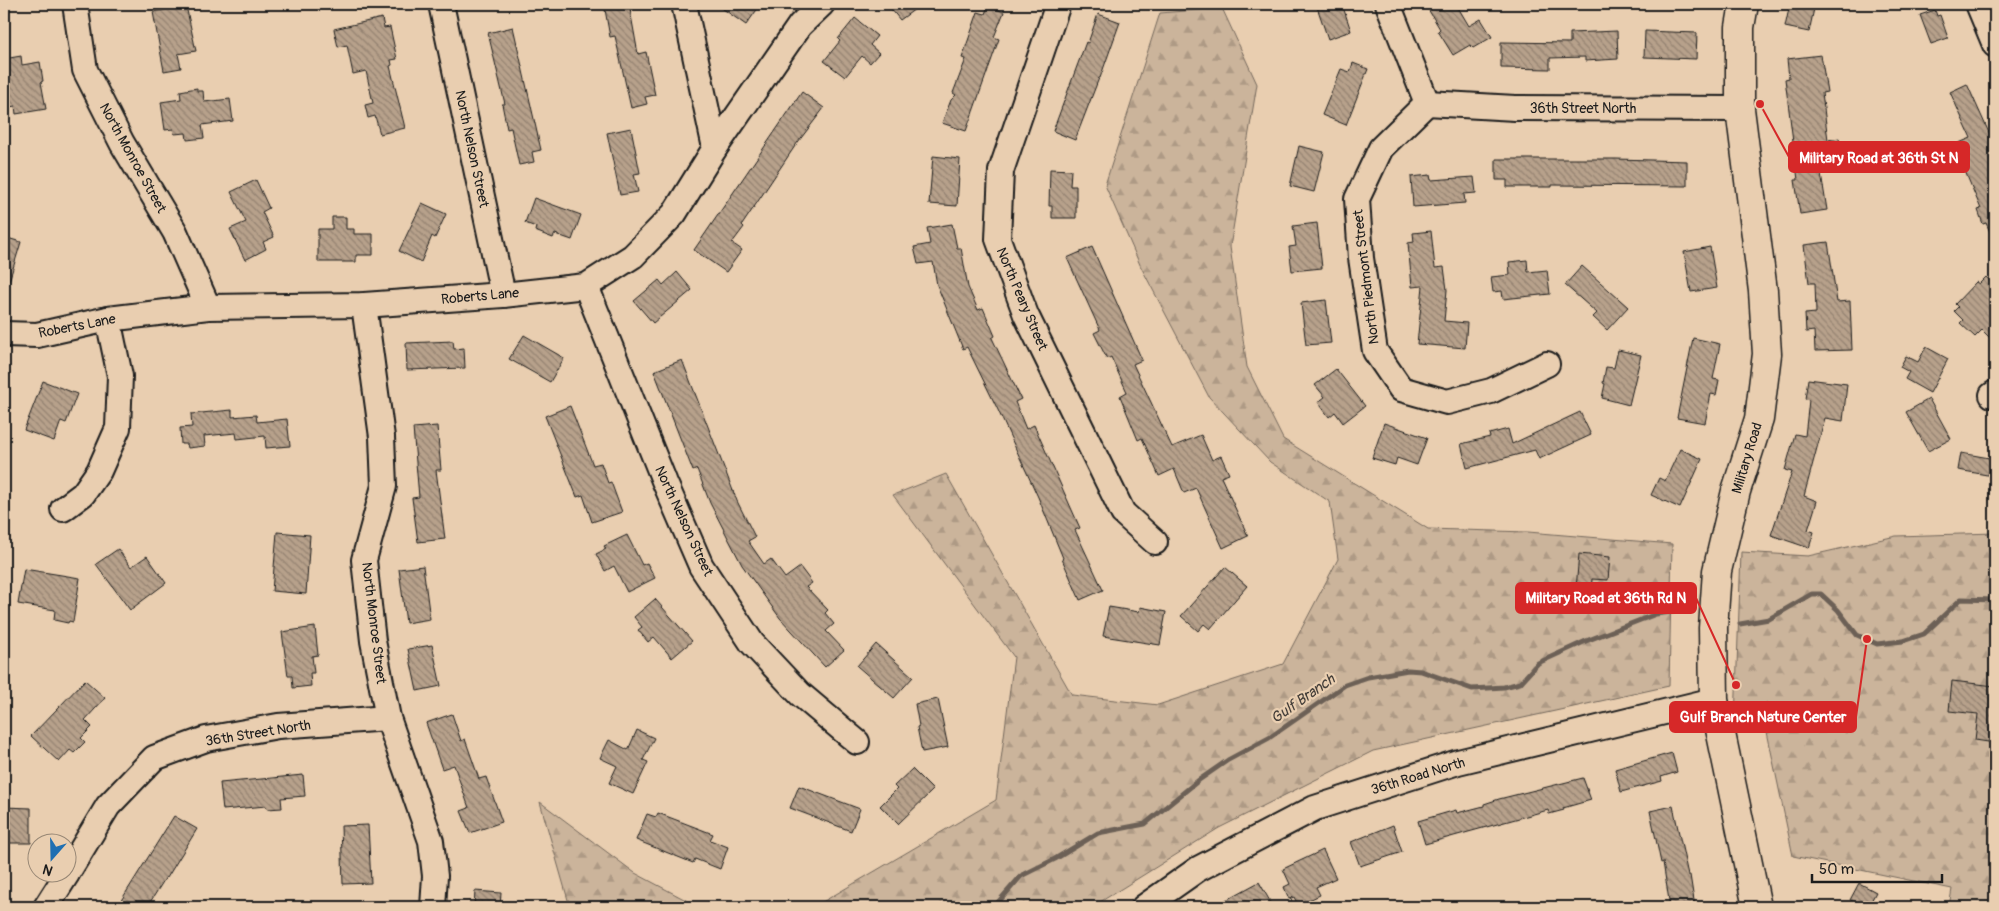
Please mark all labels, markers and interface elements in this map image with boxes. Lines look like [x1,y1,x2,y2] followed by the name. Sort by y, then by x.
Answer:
[451,89,493,210] street label: North Nelson Street
[96,100,170,216] street label: North Monroe Street
[1530,100,1636,117] street label: 36th Street North
[1789,142,1969,172] callout: Military Road at 36th St N
[1799,149,1959,168] text: Military Road at 36th St N
[1349,208,1383,345] street label: North Piedmont Street
[993,245,1052,353] street label: North Peary Street
[440,284,520,308] street label: Roberts Lane
[37,310,117,342] street label: Roberts Lane
[1728,420,1766,496] street label: Military Road
[651,463,717,579] street label: North Nelson Street
[358,561,390,685] street label: North Monroe Street
[1516,583,1696,613] callout: Military Road at 36th Rd N
[1526,589,1686,608] text: Military Road at 36th Rd N
[1267,669,1340,728] water label: Gulf Branch
[1670,702,1856,732] callout: Gulf Branch Nature Center
[1680,708,1847,727] text: Gulf Branch Nature Center
[204,716,312,750] street label: 36th Street North
[1369,754,1467,798] street label: 36th Road North
[28,834,78,884] north arrow
[1812,851,1942,883] scale bar
[40,860,55,879] text: N
[1819,860,1854,879] text: 50 m

